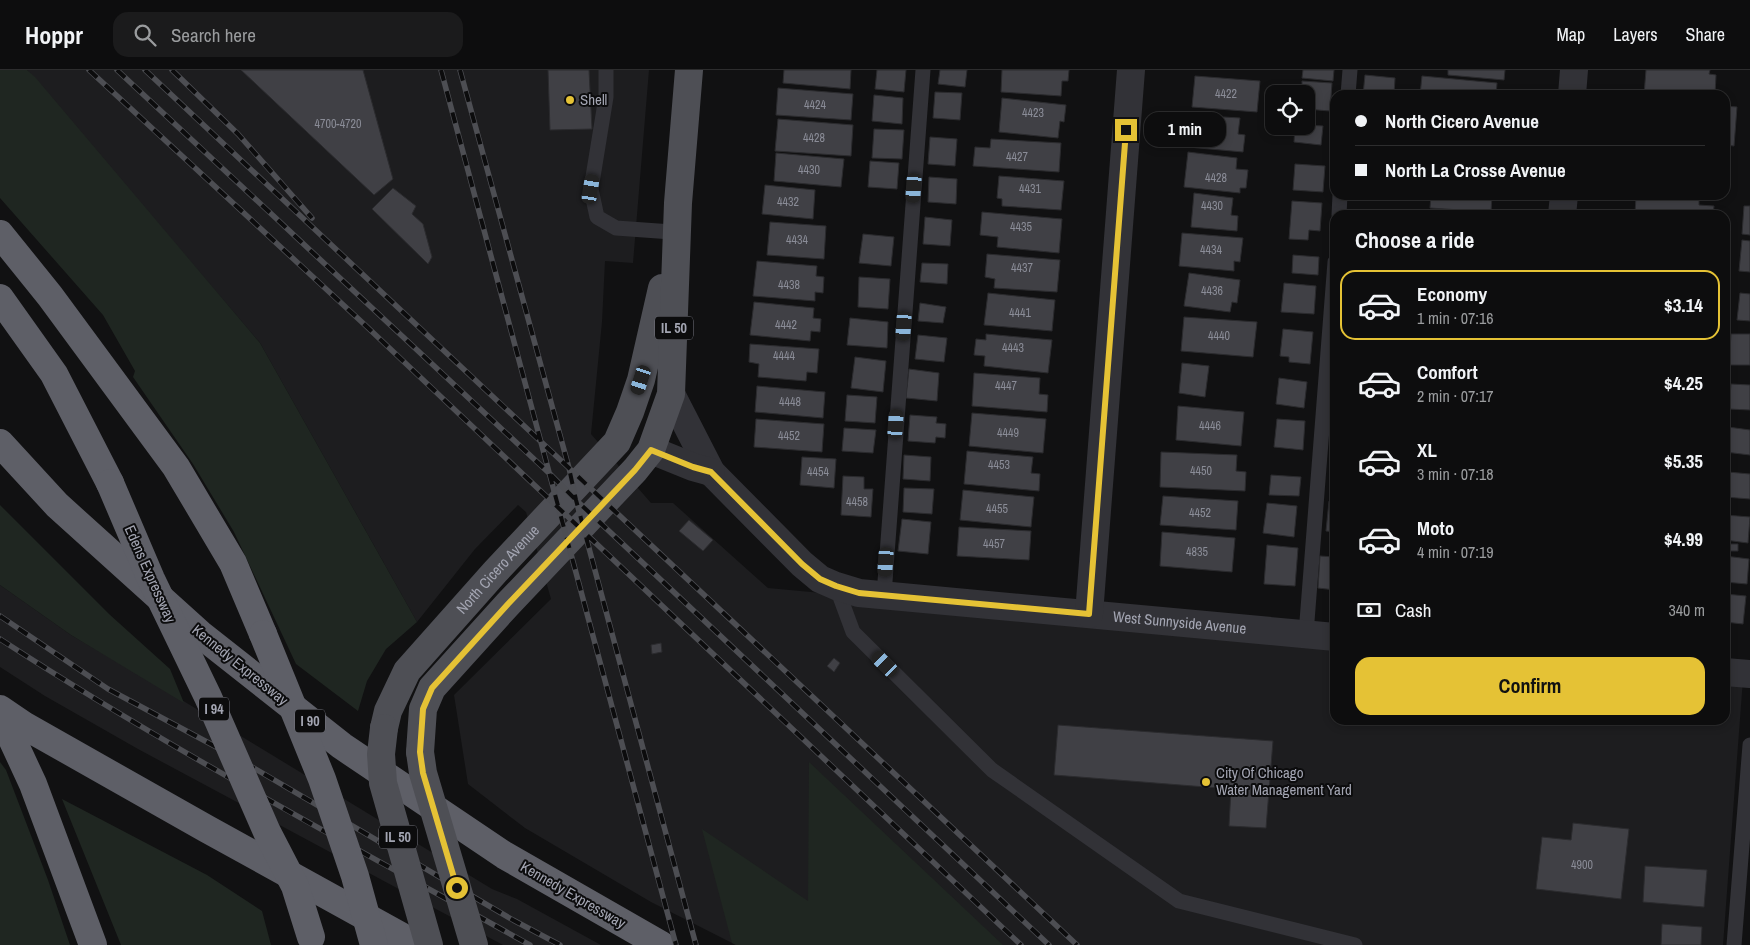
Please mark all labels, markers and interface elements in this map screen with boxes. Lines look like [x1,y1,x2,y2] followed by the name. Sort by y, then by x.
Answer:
[113,12,463,57] search box
[25,19,83,51] text: Hoppr
[131,21,159,49] icon: search
[171,22,256,48] text: Search here
[1557,22,1585,47] text: Map
[1613,22,1658,47] text: Layers
[1686,22,1725,47] text: Share
[1265,85,1315,135] map controls
[1265,85,1315,135] button: locate
[1215,86,1237,102] house number: 4422
[580,89,607,110] place label: Shell
[564,94,576,106] marker: Shell
[804,97,826,113] house number: 4424
[1022,105,1044,121] house number: 4423
[1385,108,1539,134] text: North Cicero Avenue
[1144,112,1226,148] callout: 1 min
[314,116,362,132] house number: 4700-4720
[1168,118,1202,140] text: 1 min
[1115,119,1137,141] route end
[803,130,825,146] house number: 4428
[1006,149,1028,165] house number: 4427
[1385,157,1566,183] text: North La Crosse Avenue
[798,162,820,178] house number: 4430
[1205,170,1227,186] house number: 4428
[581,173,600,205] car
[905,173,922,203] car
[1019,181,1041,197] house number: 4431
[777,194,799,210] house number: 4432
[1201,198,1223,214] house number: 4430
[1010,219,1032,235] house number: 4435
[1355,225,1474,255] text: Choose a ride
[786,232,808,248] house number: 4434
[1200,242,1222,258] house number: 4434
[1011,260,1033,276] house number: 4437
[778,277,800,293] house number: 4438
[1417,281,1487,307] text: Economy
[1201,283,1223,299] house number: 4436
[1357,283,1402,328] icon: car
[1664,292,1703,318] text: $3.14
[1009,305,1031,321] house number: 4441
[1417,307,1494,329] text: 1 min · 07:16
[895,311,912,341] car
[655,317,693,340] road number: IL 50
[775,317,797,333] house number: 4442
[1208,328,1230,344] house number: 4440
[1002,340,1024,356] house number: 4443
[773,348,795,364] house number: 4444
[1417,359,1478,385] text: Comfort
[1357,361,1402,406] icon: car
[629,363,652,397] car
[1664,370,1703,396] text: $4.25
[995,378,1017,394] house number: 4447
[1417,385,1494,407] text: 2 min · 07:17
[779,394,801,410] house number: 4448
[887,409,904,439] car
[1199,418,1221,434] house number: 4446
[997,425,1019,441] house number: 4449
[778,428,800,444] house number: 4452
[1417,437,1437,463] text: XL
[1357,439,1402,484] icon: car
[1664,448,1703,474] text: $5.35
[988,457,1010,473] house number: 4453
[1190,463,1212,479] house number: 4450
[1417,463,1494,485] text: 3 min · 07:18
[807,464,829,480] house number: 4454
[846,494,868,510] house number: 4458
[986,501,1008,517] house number: 4455
[1189,505,1211,521] house number: 4452
[1417,515,1454,541] text: Moto
[1357,517,1402,562] icon: car
[451,520,544,618] street label: North Cicero Avenue
[120,522,182,627] street label: Edens Expressway
[1664,526,1703,552] text: $4.99
[983,536,1005,552] house number: 4457
[1417,541,1494,563] text: 4 min · 07:19
[1186,544,1208,560] house number: 4835
[877,547,894,577] car
[1355,596,1383,624] icon: cash
[1395,597,1431,623] text: Cash
[1669,599,1705,621] text: 340 m
[1112,606,1247,639] street label: West Sunnyside Avenue
[188,619,294,711] street label: Kennedy Expressway
[869,648,900,680] car
[1355,657,1705,715] button: Confirm
[199,698,229,720] road number: I 94
[295,710,325,732] road number: I 90
[1216,762,1352,800] place label: City Of Chicago Water Management Yard
[1200,776,1212,788] marker: City Of Chicago Water Management Yard
[379,826,417,849] road number: IL 50
[517,856,630,934] street label: Kennedy Expressway
[1571,857,1593,873] house number: 4900
[446,877,468,899] route start

